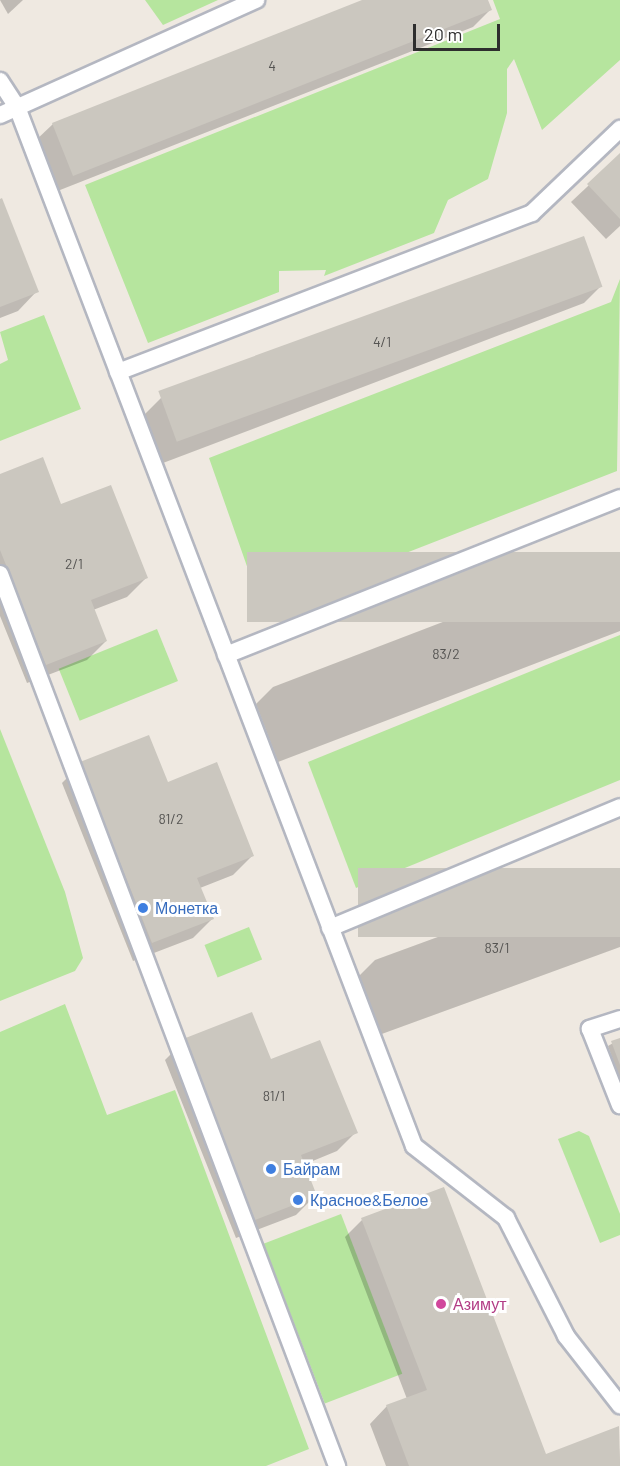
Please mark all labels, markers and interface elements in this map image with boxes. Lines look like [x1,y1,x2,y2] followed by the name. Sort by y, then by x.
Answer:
[416,12,503,50] scale bar
[424,23,462,45] text: 20 m
[268,58,276,74] house number: 4
[373,334,391,350] house number: 4/1
[65,556,83,572] house number: 2/1
[432,646,460,662] house number: 83/2
[159,811,183,827] house number: 81/2
[155,898,218,918] place label: Монетка
[136,901,150,915] marker: Монетка
[484,940,510,956] house number: 83/1
[263,1088,285,1104] house number: 81/1
[283,1159,340,1179] place label: Байрам
[264,1162,278,1176] marker: Байрам
[310,1190,428,1210] place label: Красное&Белое
[291,1193,305,1207] marker: Красное&Белое
[453,1294,506,1314] place label: Азимут
[434,1297,448,1311] marker: Азимут

